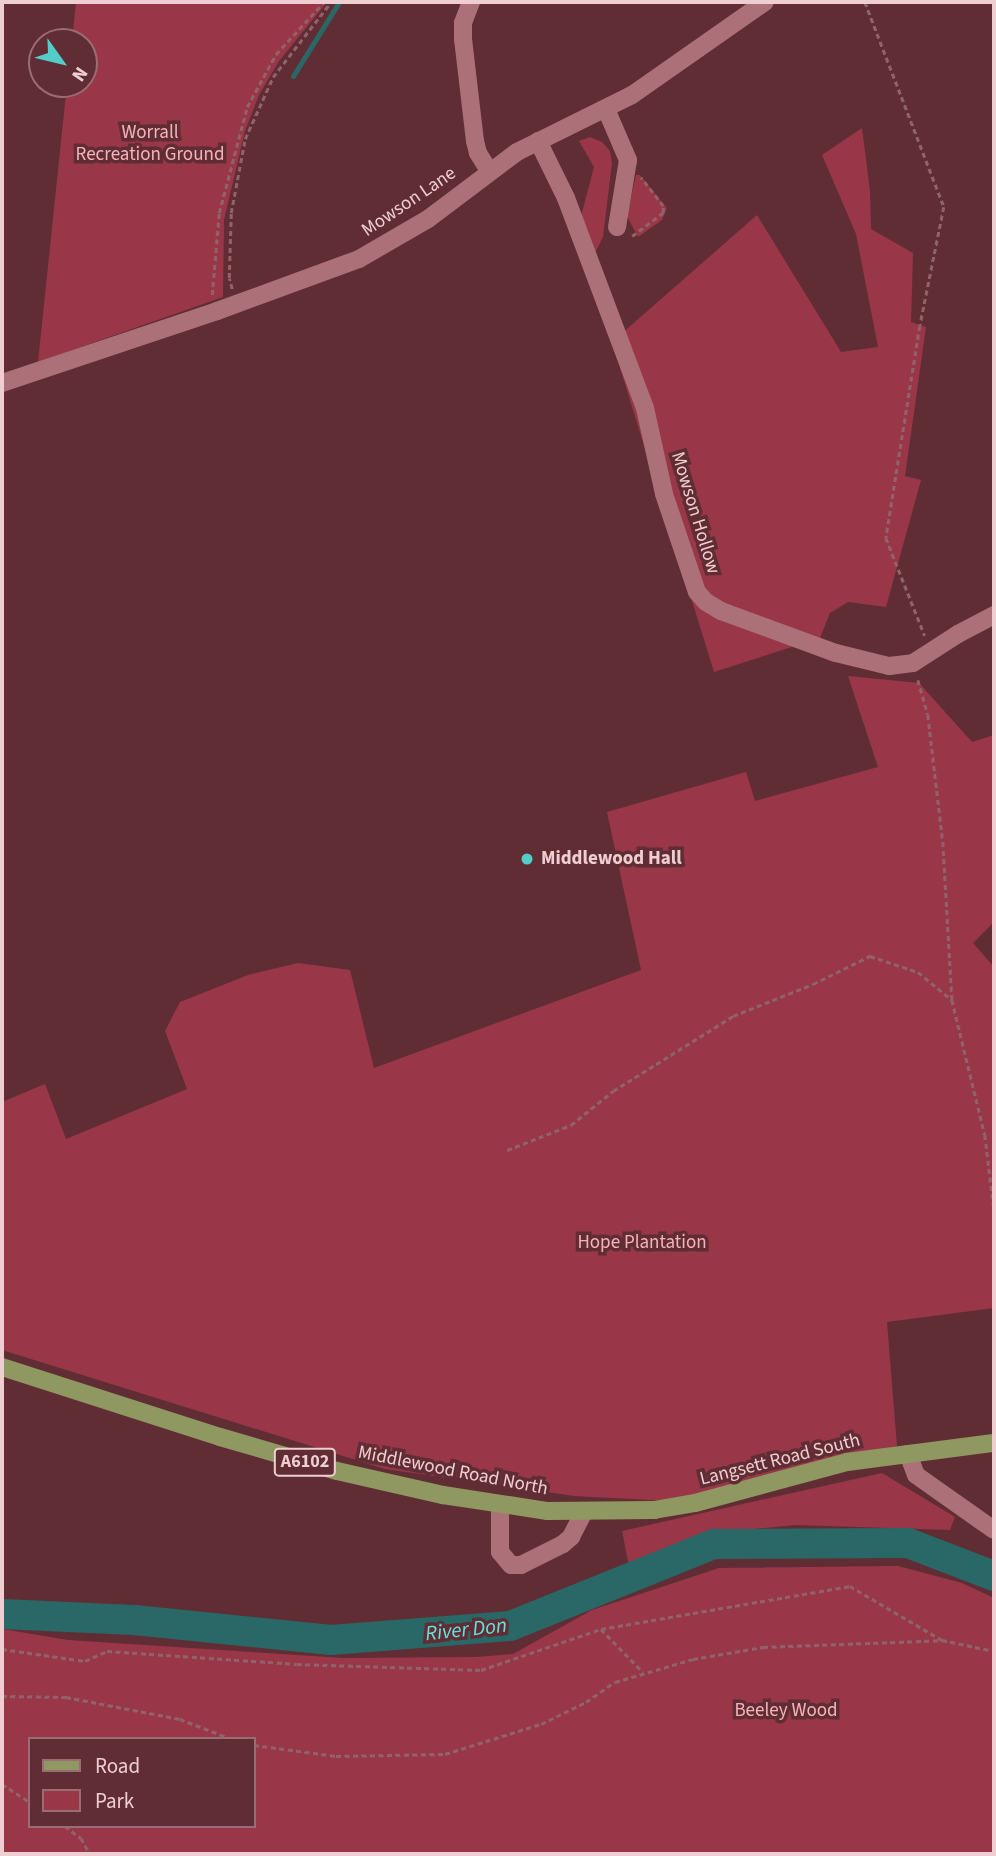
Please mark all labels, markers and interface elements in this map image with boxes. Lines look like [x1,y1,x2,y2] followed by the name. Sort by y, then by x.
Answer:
[28,28,98,98] north arrow
[64,61,94,87] text: N
[76,122,224,166] park label: Worrall Recreation Ground
[358,162,460,242] street label: Mowson Lane
[666,449,724,577] street label: Mowson Hollow
[541,848,682,870] place label: Middlewood Hall
[519,851,535,867] marker: Middlewood Hall
[577,1232,707,1254] park label: Hope Plantation
[698,1429,862,1491] street label: Langsett Road South
[356,1441,550,1501] street label: Middlewood Road North
[274,1448,336,1476] road number: A6102
[424,1612,508,1646] water label: River Don
[734,1700,838,1722] park label: Beeley Wood
[28,1737,256,1828] legend
[95,1751,140,1781] text: Road
[95,1786,134,1816] text: Park

